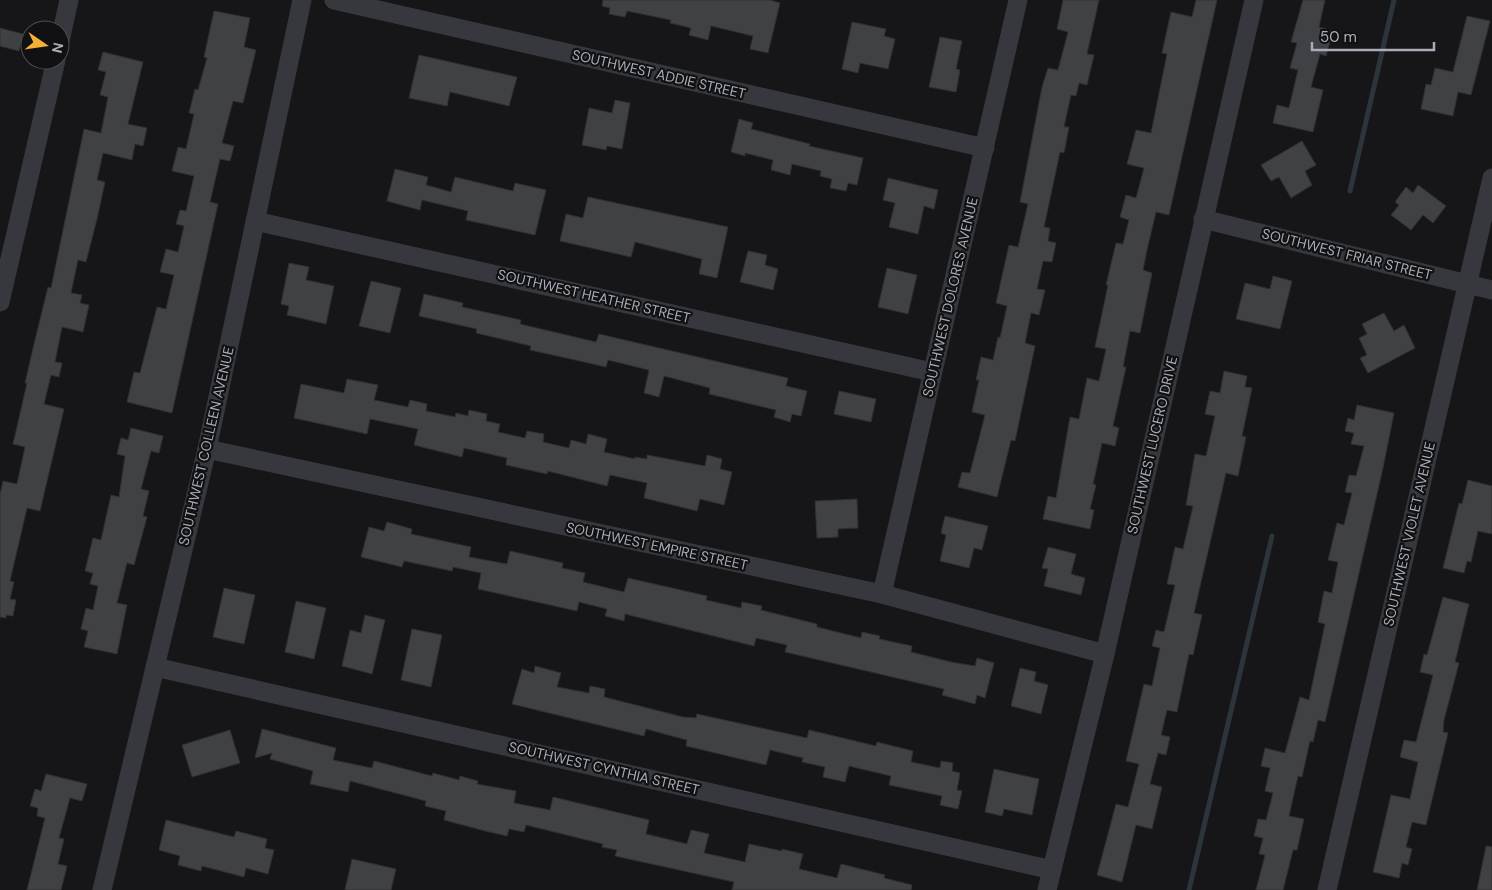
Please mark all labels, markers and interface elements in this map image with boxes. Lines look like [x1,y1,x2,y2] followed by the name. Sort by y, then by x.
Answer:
[20,20,70,70] north arrow
[1312,20,1434,52] scale bar
[1320,27,1357,47] text: 50 m
[48,41,68,55] text: N
[570,45,748,103] street label: SOUTHWEST ADDIE STREET
[918,195,982,399] street label: SOUTHWEST DOLORES AVENUE
[1260,224,1434,284] street label: SOUTHWEST FRIAR STREET
[496,265,692,327] street label: SOUTHWEST HEATHER STREET
[174,345,238,547] street label: SOUTHWEST COLLEEN AVENUE
[1123,354,1181,536] street label: SOUTHWEST LUCERO DRIVE
[1379,440,1439,628] street label: SOUTHWEST VIOLET AVENUE
[565,518,750,574] street label: SOUTHWEST EMPIRE STREET
[507,737,701,799] street label: SOUTHWEST CYNTHIA STREET

